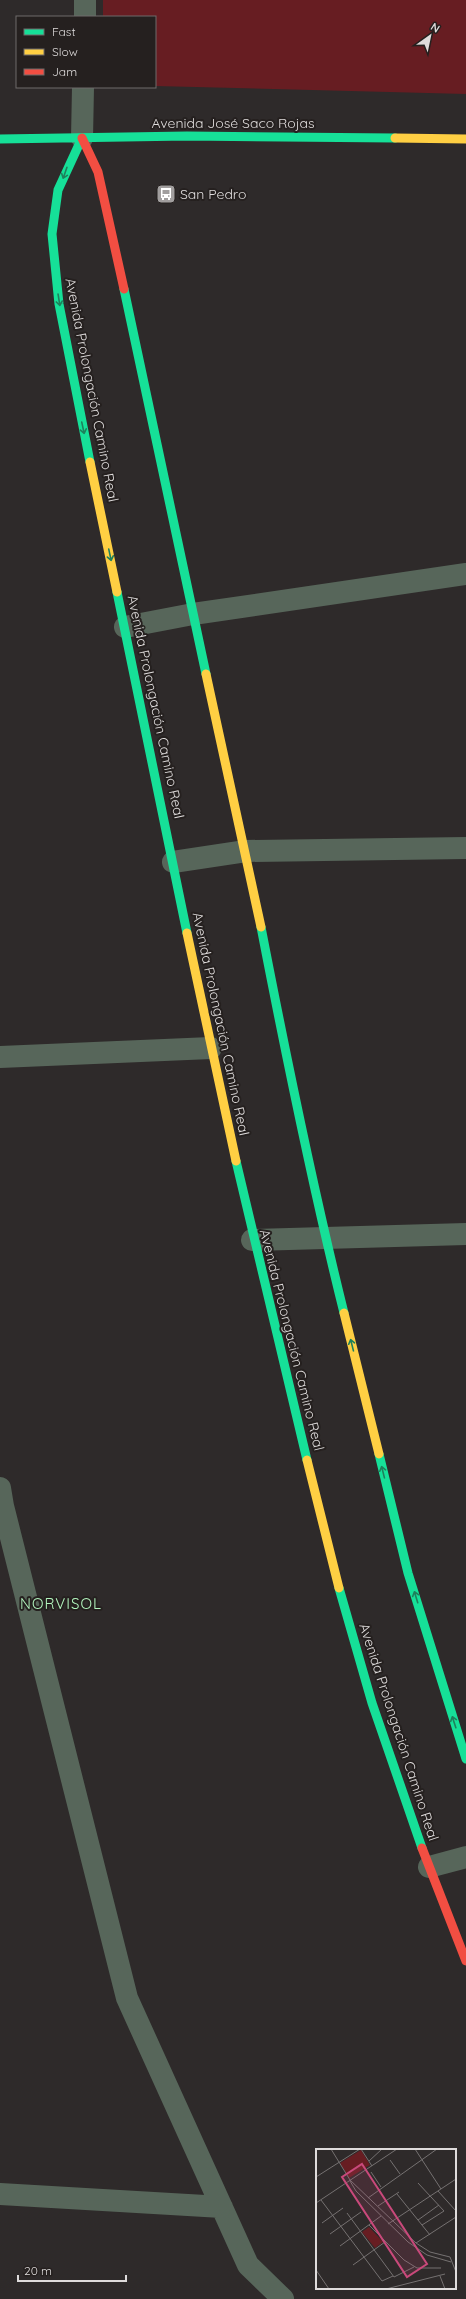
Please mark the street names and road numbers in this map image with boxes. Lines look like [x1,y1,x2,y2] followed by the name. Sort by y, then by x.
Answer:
[151,114,315,132] street label: Avenida José Saco Rojas
[61,276,123,504] street label: Avenida Prolongación Camino Real
[124,594,188,820] street label: Avenida Prolongación Camino Real
[189,911,253,1137] street label: Avenida Prolongación Camino Real
[256,1227,328,1453] street label: Avenida Prolongación Camino Real
[355,1621,443,1843] street label: Avenida Prolongación Camino Real

